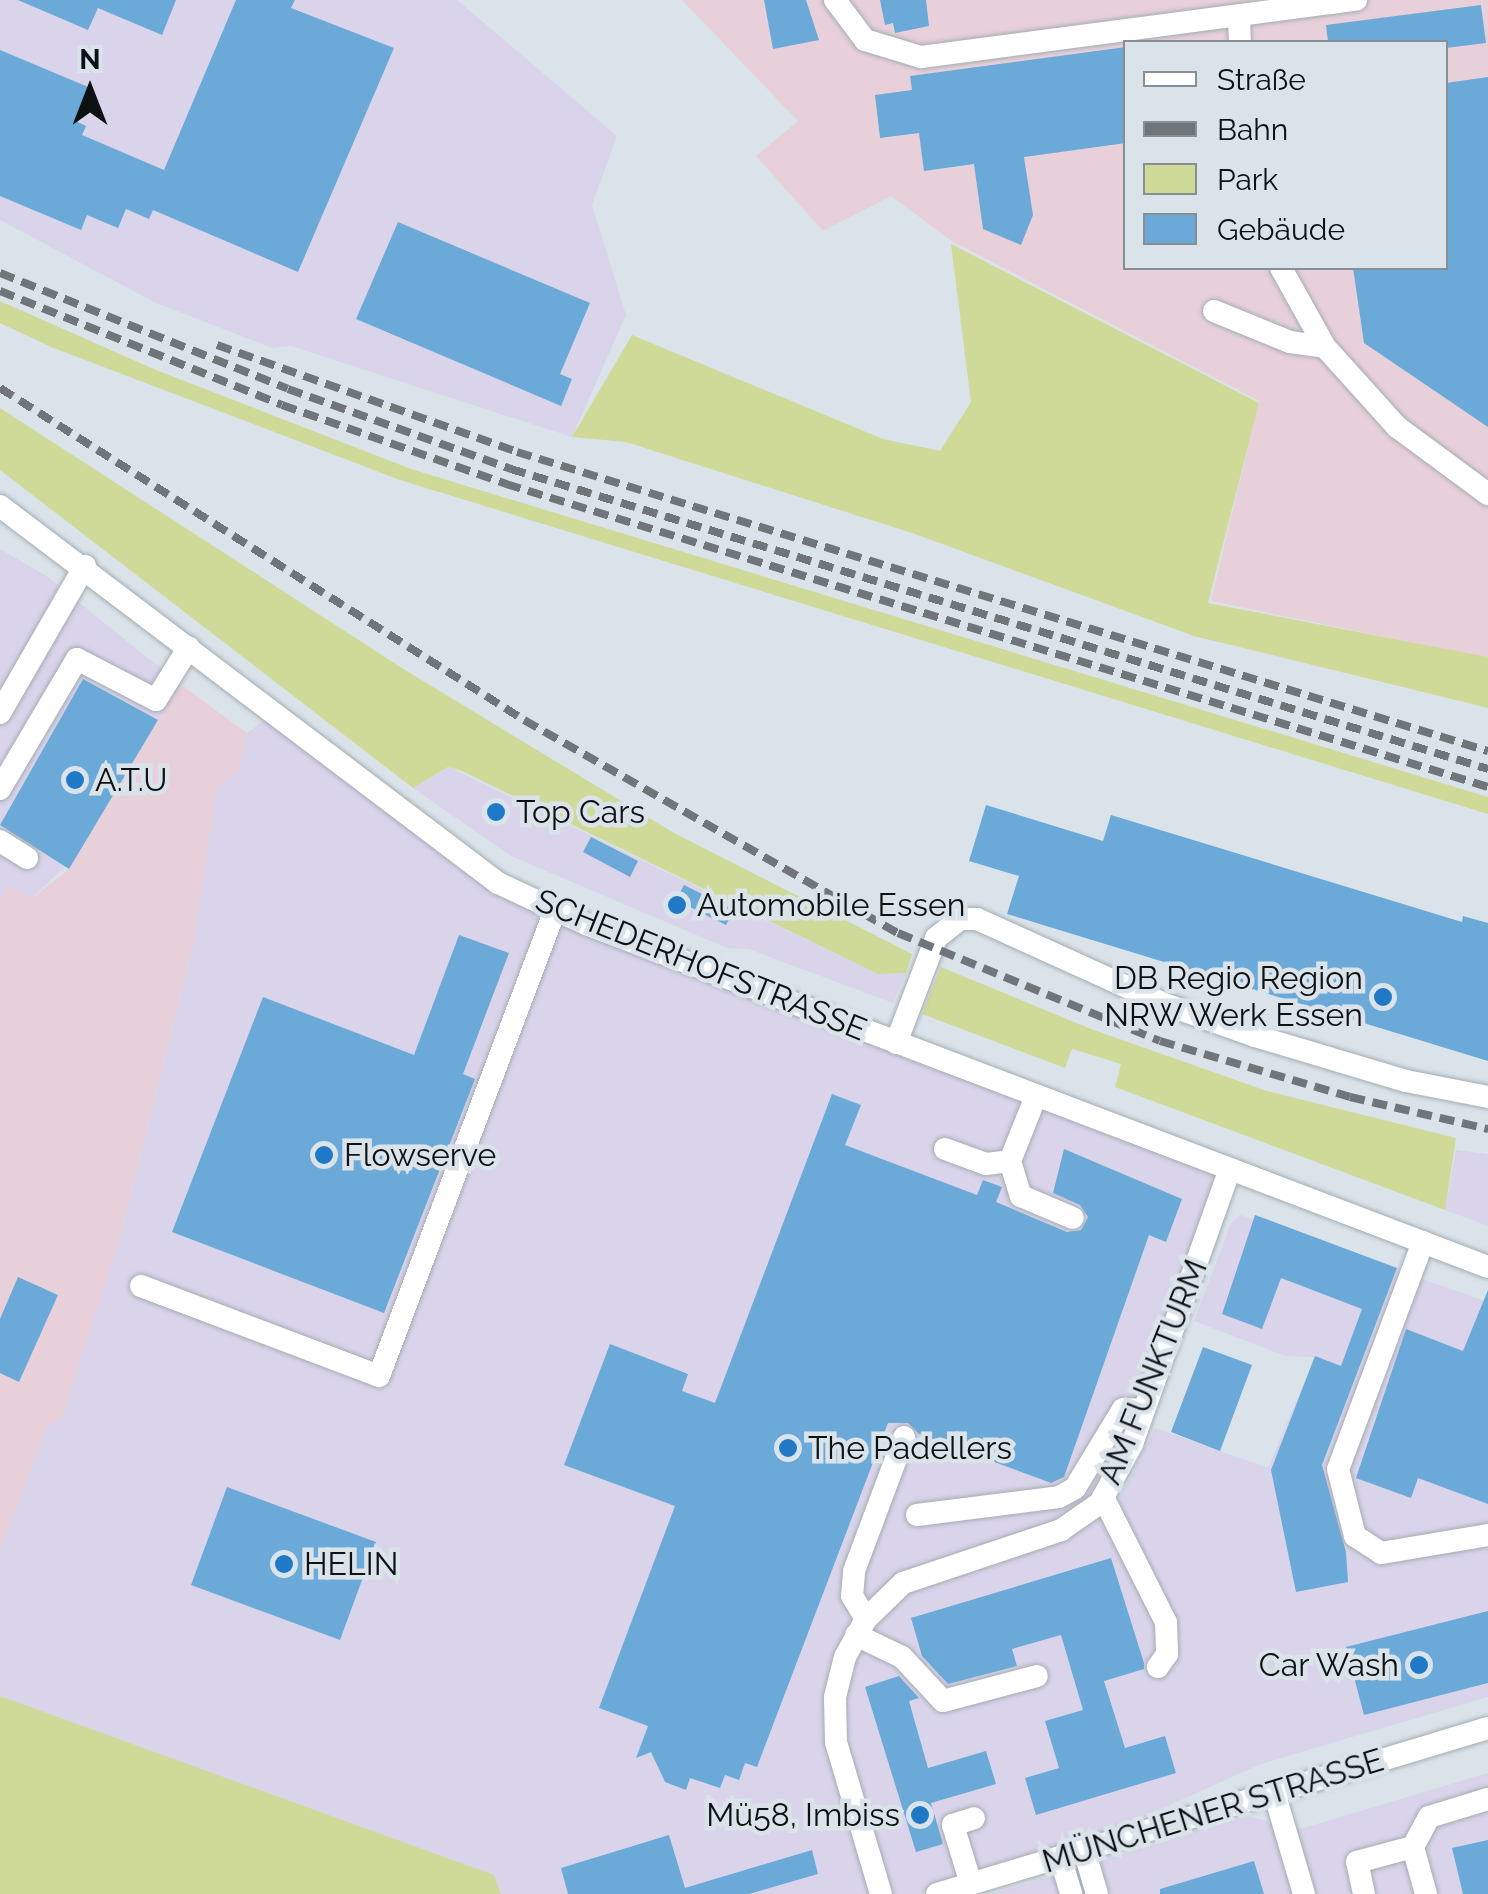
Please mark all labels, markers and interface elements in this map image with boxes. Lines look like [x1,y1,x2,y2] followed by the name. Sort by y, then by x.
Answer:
[40,40,140,140] north arrow
[1123,40,1448,270] legend
[79,43,101,76] text: N
[1217,62,1306,97] text: Straße
[1217,112,1288,147] text: Bahn
[1217,162,1278,197] text: Park
[1217,212,1345,247] text: Gebäude
[95,761,168,799] place label: A.T.U
[64,769,86,791] marker: A.T.U
[516,793,645,831] place label: Top Cars
[485,801,507,823] marker: Top Cars
[530,881,872,1049] street label: SCHEDERHOFSTRASSE
[697,886,965,924] place label: Automobile Essen
[666,894,688,916] marker: Automobile Essen
[1102,960,1363,1035] place label: DB Regio Region NRW Werk Essen
[1372,986,1394,1008] marker: DB Regio Region NRW Werk Essen
[344,1136,496,1174] place label: Flowserve
[313,1144,335,1166] marker: Flowserve
[1090,1254,1216,1490] street label: AM FUNKTURM
[808,1429,1012,1467] place label: The Padellers
[777,1437,799,1459] marker: The Padellers
[304,1545,398,1583] place label: HELIN
[273,1553,295,1575] marker: HELIN
[1257,1646,1399,1684] place label: Car Wash
[1408,1654,1430,1676] marker: Car Wash
[1038,1741,1388,1881] street label: MÜNCHENER STRASSE
[706,1796,900,1834] place label: Mü58, Imbiss
[909,1804,931,1826] marker: Mü58, Imbiss

